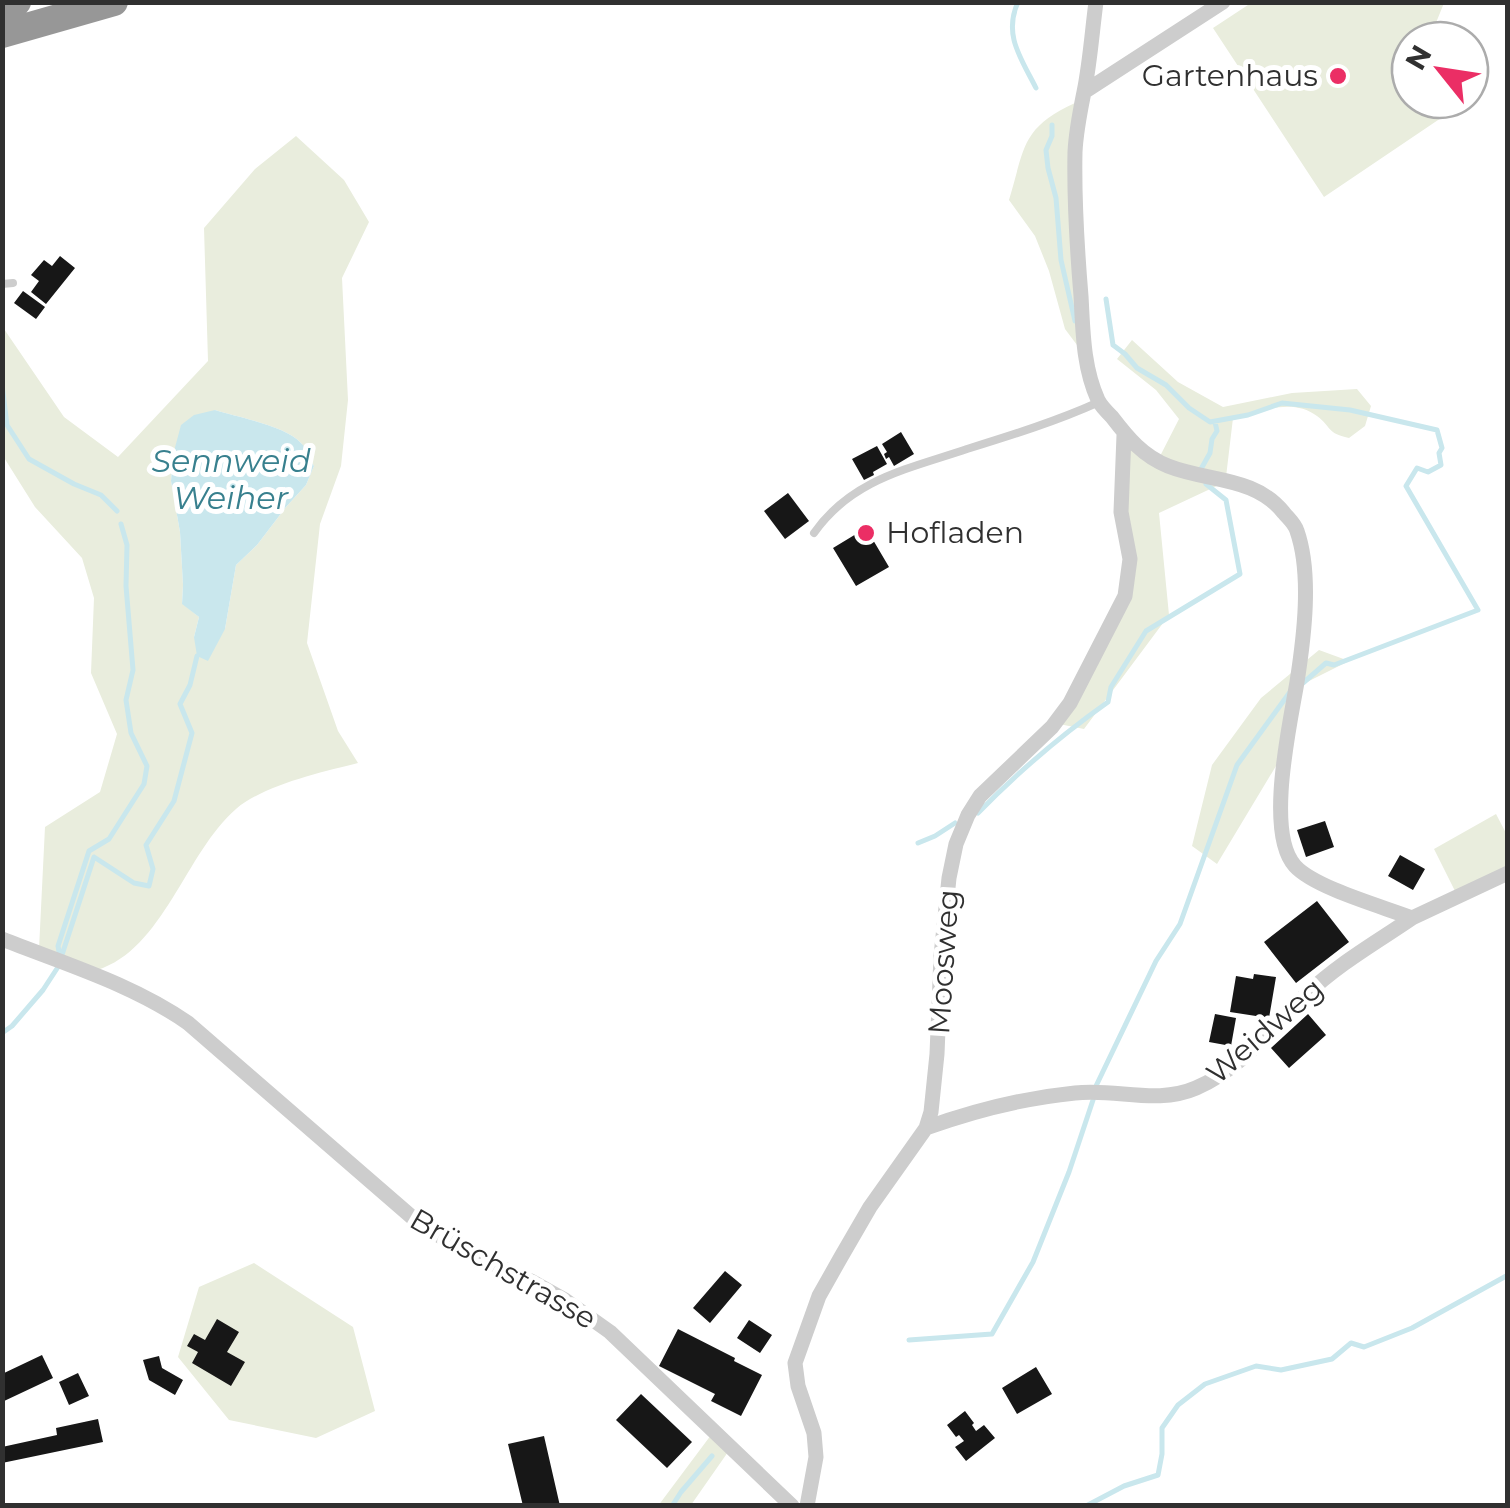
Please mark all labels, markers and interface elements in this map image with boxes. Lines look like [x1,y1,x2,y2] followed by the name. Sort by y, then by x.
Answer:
[1390,20,1490,120] north arrow
[1398,39,1439,76] text: N
[1142,57,1318,94] place label: Gartenhaus
[1327,65,1349,87] marker: Gartenhaus
[151,441,311,517] water label: Sennweid Weiher
[886,514,1024,551] place label: Hofladen
[855,522,877,544] marker: Hofladen
[920,888,967,1036] street label: Moosweg
[1199,970,1331,1091] street label: Weidweg
[403,1200,603,1337] street label: Brüschstrasse

